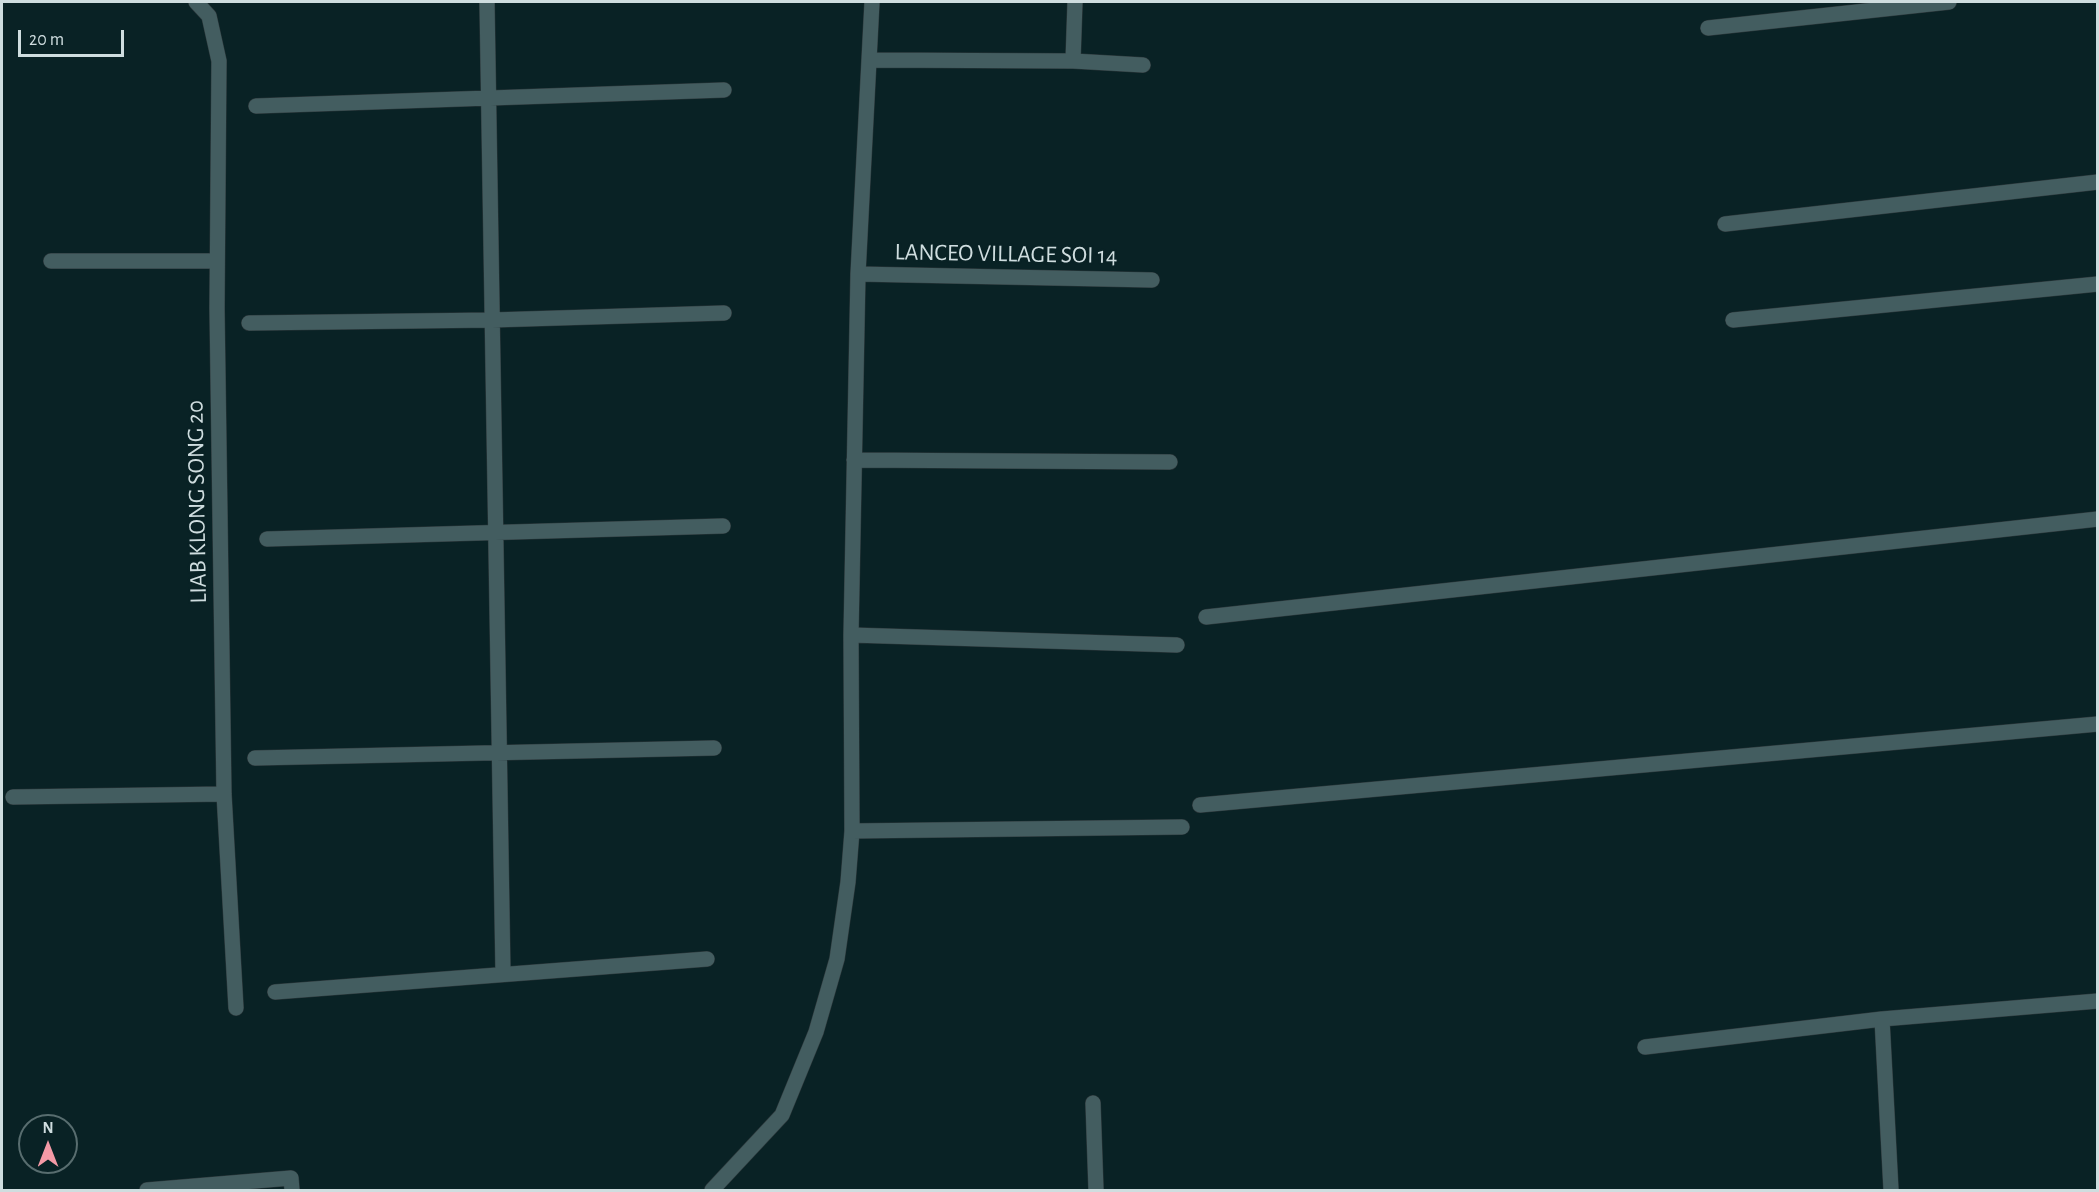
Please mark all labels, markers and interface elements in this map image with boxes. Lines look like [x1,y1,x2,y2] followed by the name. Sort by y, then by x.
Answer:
[21,18,128,56] scale bar
[29,31,64,49] text: 20 m
[894,238,1118,270] street label: LANCEO VILLAGE SOI 14
[181,400,213,604] street label: LIAB KLONG SONG 20
[18,1114,78,1174] north arrow
[42,1120,54,1136] text: N

